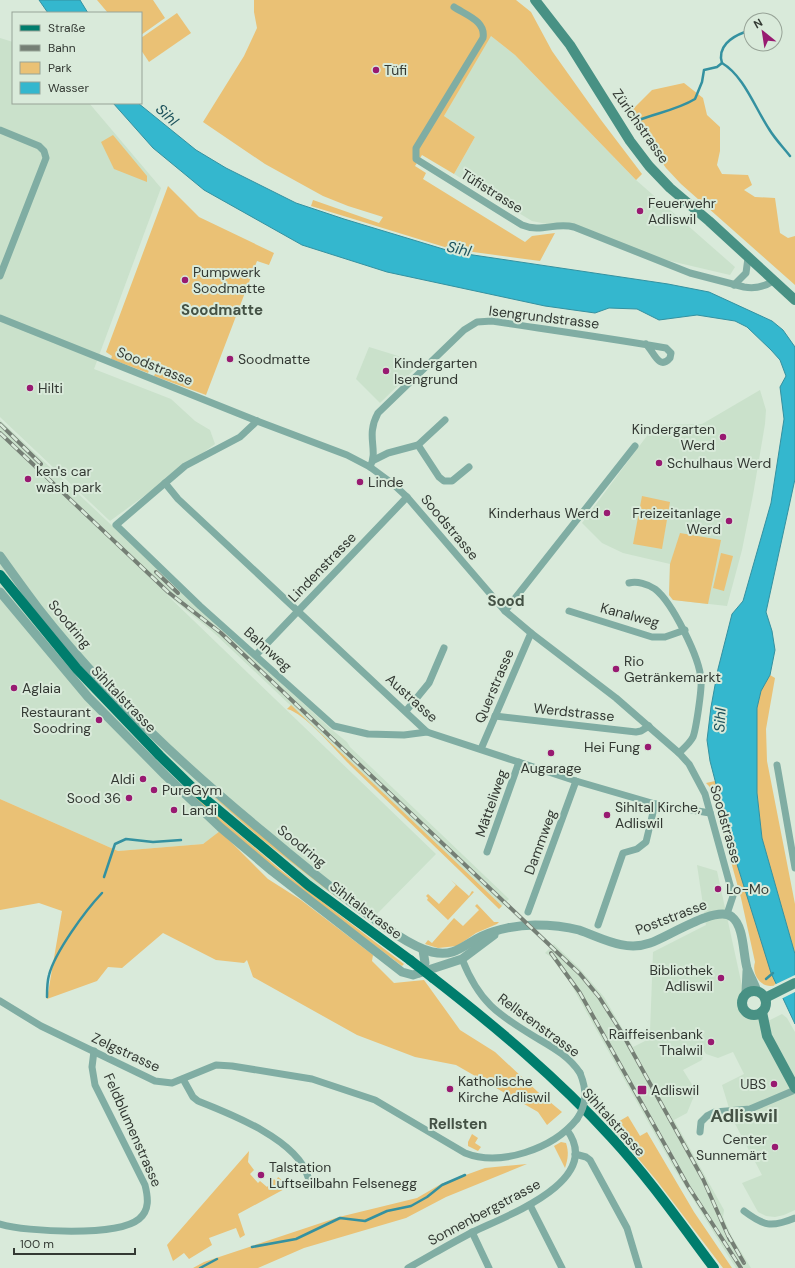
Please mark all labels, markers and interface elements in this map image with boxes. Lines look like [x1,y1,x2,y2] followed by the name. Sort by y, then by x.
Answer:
[12,12,142,104] legend
[743,12,783,52] north arrow
[751,15,765,31] text: N
[48,20,85,36] text: Straße
[48,40,76,56] text: Bahn
[48,60,72,76] text: Park
[384,61,407,79] place label: Tüfi
[371,65,381,75] marker: Tüfi
[48,80,89,96] text: Wasser
[609,85,673,167] street label: Zürichstrasse
[151,99,183,131] water label: Sihl
[458,165,527,217] street label: Tüfistrasse
[648,194,716,228] place label: Feuerwehr Adliswil
[635,206,645,216] marker: Feuerwehr Adliswil
[445,237,474,262] water label: Sihl
[193,263,265,297] place label: Pumpwerk Soodmatte
[180,275,190,285] marker: Pumpwerk Soodmatte
[181,300,263,320] district label: Soodmatte
[488,301,600,333] street label: Isengrundstrasse
[114,343,196,389] street label: Soodstrasse
[238,350,310,368] place label: Soodmatte
[225,354,235,364] marker: Soodmatte
[394,354,477,388] place label: Kindergarten Isengrund
[381,366,391,376] marker: Kindergarten Isengrund
[38,379,63,397] place label: Hilti
[25,383,35,393] marker: Hilti
[632,420,715,454] place label: Kindergarten Werd
[718,432,728,442] marker: Kindergarten Werd
[667,454,771,472] place label: Schulhaus Werd
[654,458,664,468] marker: Schulhaus Werd
[36,462,101,496] place label: ken's car wash park
[368,473,404,491] place label: Linde
[23,474,33,484] marker: ken's car wash park
[355,477,365,487] marker: Linde
[417,490,483,564] street label: Soodstrasse
[489,504,599,522] place label: Kinderhaus Werd
[632,504,721,538] place label: Freizeitanlage Werd
[602,508,612,518] marker: Kinderhaus Werd
[724,516,734,526] marker: Freizeitanlage Werd
[284,528,360,606] street label: Lindenstrasse
[487,591,525,611] district label: Sood
[44,596,96,652] street label: Soodring
[598,598,662,632] street label: Kanalweg
[240,623,296,675] street label: Bahnweg
[470,646,518,726] street label: Querstrasse
[624,652,721,686] place label: Rio Getränkemarkt
[88,662,160,736] street label: Sihltalstrasse
[611,664,621,674] marker: Rio Getränkemarkt
[382,670,442,726] street label: Austrasse
[22,679,61,697] place label: Aglaia
[9,683,19,693] marker: Aglaia
[533,699,616,725] street label: Werdstrasse
[21,703,91,737] place label: Restaurant Soodring
[709,707,731,733] water label: Sihl
[94,715,104,725] marker: Restaurant Soodring
[584,738,640,756] place label: Hei Fung
[643,742,653,752] marker: Hei Fung
[546,748,556,758] marker: Augarage
[521,759,581,777] place label: Augarage
[471,767,511,839] street label: Mätteliweg
[110,770,135,788] place label: Aldi
[138,774,148,784] marker: Aldi
[162,781,222,799] place label: PureGym
[706,783,746,865] street label: Soodstrasse
[149,785,159,795] marker: PureGym
[67,789,121,807] place label: Sood 36
[124,793,134,803] marker: Sood 36
[615,798,701,832] place label: Sihltal Kirche, Adliswil
[182,801,217,819] place label: Landi
[169,805,179,815] marker: Landi
[520,807,560,877] street label: Dammweg
[602,810,612,820] marker: Sihltal Kirche, Adliswil
[274,821,330,871] street label: Soodring
[326,877,406,943] street label: Sihltalstrasse
[726,880,769,898] place label: Lo-Mo
[713,884,723,894] marker: Lo-Mo
[633,895,709,939] street label: Poststrasse
[649,961,713,995] place label: Bibliothek Adliswil
[716,973,726,983] marker: Bibliothek Adliswil
[494,989,584,1061] street label: Rellstenstrasse
[609,1025,703,1059] place label: Raiffeisenbank Thalwil
[89,1028,163,1076] street label: Zelgstrasse
[706,1037,716,1047] marker: Raiffeisenbank Thalwil
[100,1070,166,1190] street label: Feldblumenstrasse
[458,1072,550,1106] place label: Katholische Kirche Adliswil
[740,1075,766,1093] place label: UBS
[769,1079,779,1089] marker: UBS
[651,1081,699,1099] place label: Adliswil
[445,1084,455,1094] marker: Katholische Kirche Adliswil
[579,1084,649,1160] street label: Sihltalstrasse
[636,1084,648,1096] marker: Adliswil
[710,1104,778,1128] district label: Adliswil
[429,1114,487,1134] district label: Rellsten
[696,1130,767,1164] place label: Center Sunnemärt
[770,1142,780,1152] marker: Center Sunnemärt
[269,1158,417,1192] place label: Talstation Luftseilbahn Felsenegg
[256,1170,266,1180] marker: Talstation Luftseilbahn Felsenegg
[425,1175,543,1249] street label: Sonnenbergstrasse
[14,1230,135,1256] scale bar
[20,1236,54,1252] text: 100 m

